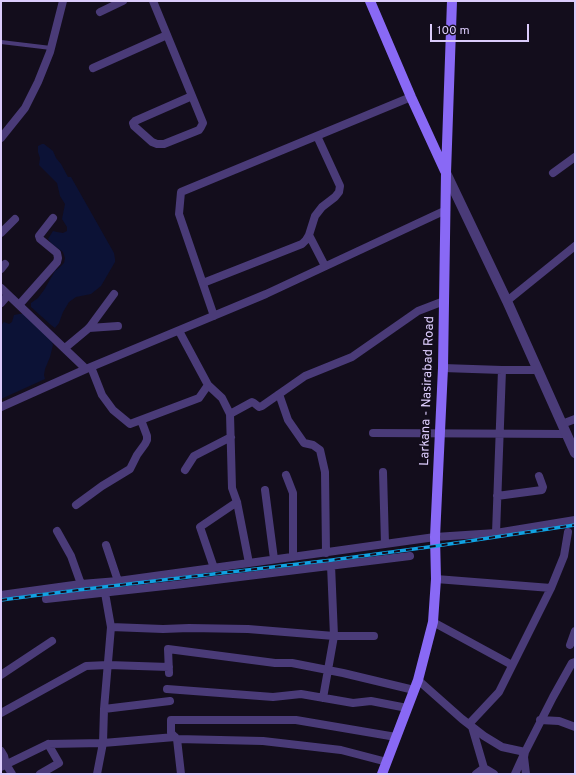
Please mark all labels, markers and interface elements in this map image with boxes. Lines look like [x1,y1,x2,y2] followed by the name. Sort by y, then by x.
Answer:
[432,16,531,42] scale bar
[437,23,470,39] text: 100 m
[418,316,438,466] street label: Larkana - Nasirabad Road

